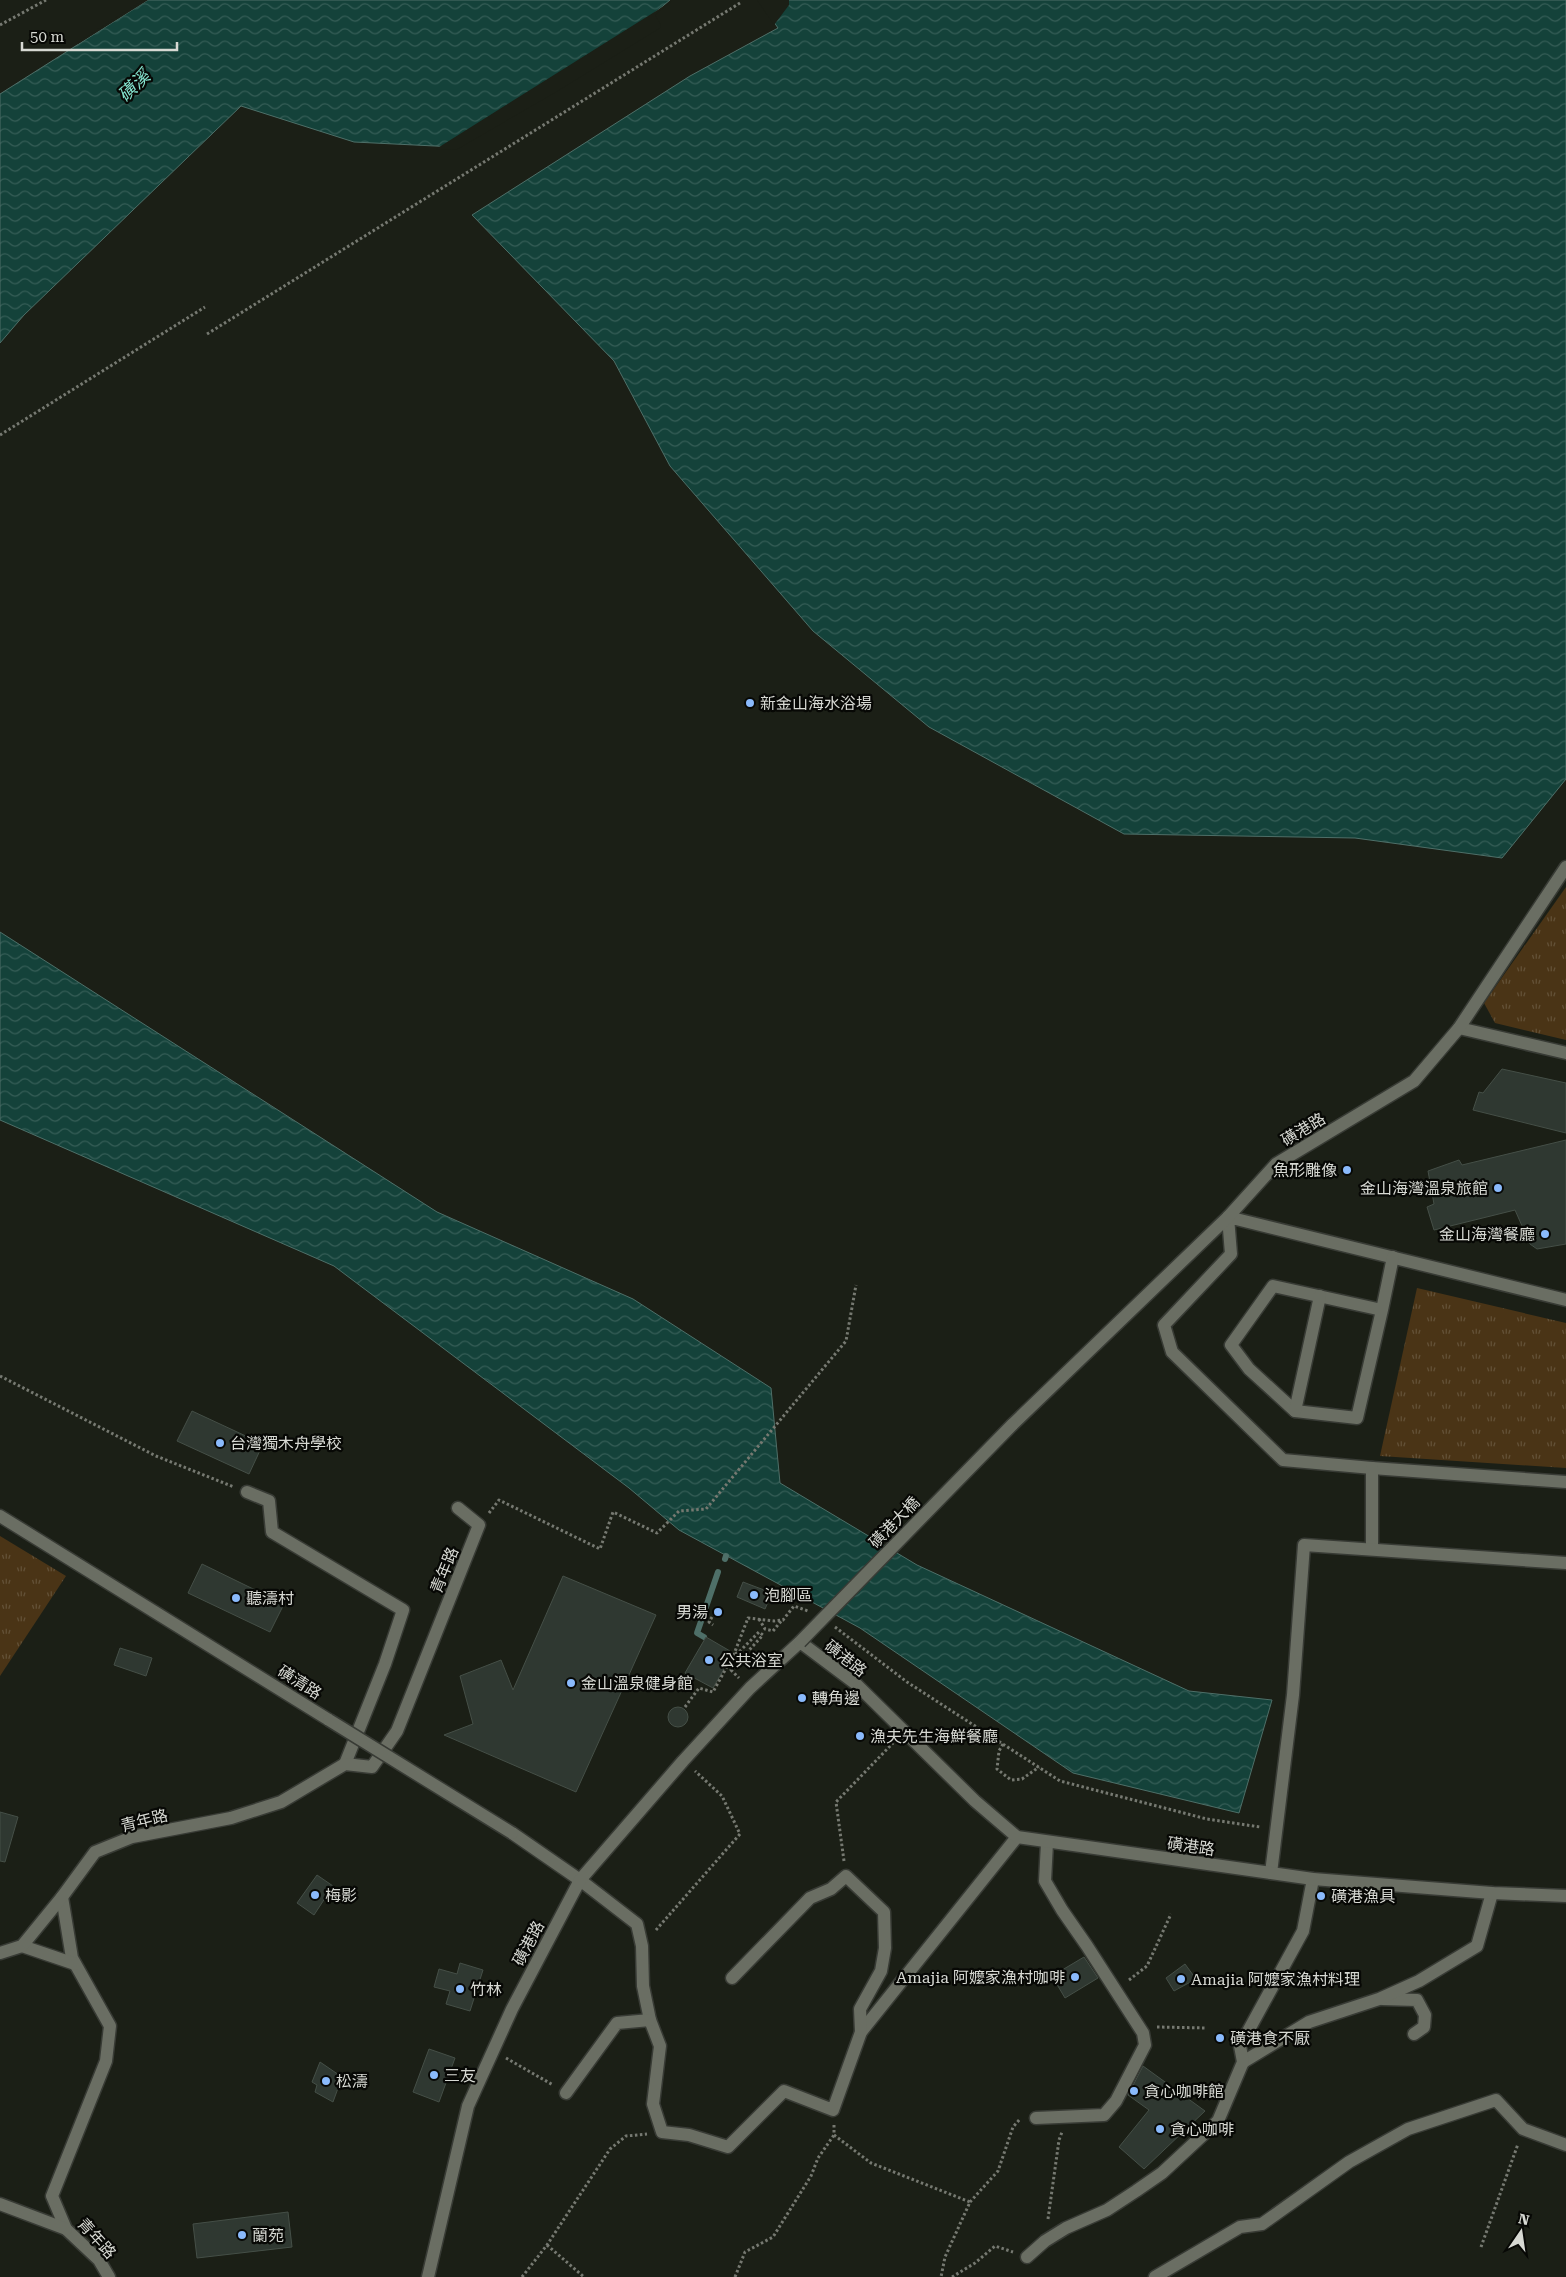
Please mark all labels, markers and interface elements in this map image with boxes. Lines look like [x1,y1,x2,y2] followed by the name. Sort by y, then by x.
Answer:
[22,20,178,52] scale bar
[30,28,65,46] text: 50 m
[113,63,156,106] water label: 磺溪
[760,694,872,713] place label: 新金山海水浴場
[744,697,756,709] marker: 新金山海水浴場
[1278,1109,1329,1150] street label: 磺港路
[1273,1161,1337,1180] place label: 魚形雕像
[1341,1164,1353,1176] marker: 魚形雕像
[1360,1179,1488,1198] place label: 金山海灣溫泉旅館
[1492,1182,1504,1194] marker: 金山海灣溫泉旅館
[1439,1225,1535,1244] place label: 金山海灣餐廳
[1539,1228,1551,1240] marker: 金山海灣餐廳
[230,1434,342,1453] place label: 台灣獨木舟學校
[214,1437,226,1449] marker: 台灣獨木舟學校
[865,1493,923,1552] street label: 磺港大橋
[427,1544,462,1596] street label: 青年路
[764,1586,812,1605] place label: 泡腳區
[246,1589,294,1608] place label: 聽濤村
[748,1589,760,1601] marker: 泡腳區
[230,1592,242,1604] marker: 聽濤村
[676,1603,708,1622] place label: 男湯
[712,1606,724,1618] marker: 男湯
[821,1636,870,1681] street label: 磺港路
[719,1651,783,1670] place label: 公共浴室
[703,1654,715,1666] marker: 公共浴室
[274,1662,325,1703] street label: 磺清路
[581,1674,693,1693] place label: 金山溫泉健身館
[565,1677,577,1689] marker: 金山溫泉健身館
[812,1689,860,1708] place label: 轉角邊
[796,1692,808,1704] marker: 轉角邊
[870,1727,998,1746] place label: 漁夫先生海鮮餐廳
[854,1730,866,1742] marker: 漁夫先生海鮮餐廳
[119,1805,170,1836] street label: 青年路
[1166,1834,1216,1859] street label: 磺港路
[325,1886,357,1905] place label: 梅影
[1331,1887,1395,1906] place label: 磺港漁具
[309,1889,321,1901] marker: 梅影
[1315,1890,1327,1902] marker: 磺港漁具
[509,1918,548,1969] street label: 磺港路
[896,1968,1065,1987] place label: Amajia 阿嬤家漁村咖啡
[1191,1970,1360,1989] place label: Amajia 阿嬤家漁村料理
[1069,1971,1081,1983] marker: Amajia 阿嬤家漁村咖啡
[1175,1973,1187,1985] marker: Amajia 阿嬤家漁村料理
[470,1980,502,1999] place label: 竹林
[454,1983,466,1995] marker: 竹林
[1230,2029,1310,2048] place label: 磺港食不厭
[1214,2032,1226,2044] marker: 磺港食不厭
[444,2066,476,2085] place label: 三友
[428,2069,440,2081] marker: 三友
[336,2072,368,2091] place label: 松濤
[320,2075,332,2087] marker: 松濤
[1144,2082,1224,2101] place label: 貪心咖啡館
[1128,2085,1140,2097] marker: 貪心咖啡館
[1170,2120,1234,2139] place label: 貪心咖啡
[1154,2123,1166,2135] marker: 貪心咖啡
[1496,2207,1546,2257] north arrow
[1517,2210,1531,2228] text: N
[74,2214,120,2263] street label: 青年路
[252,2226,284,2245] place label: 蘭苑
[236,2229,248,2241] marker: 蘭苑

